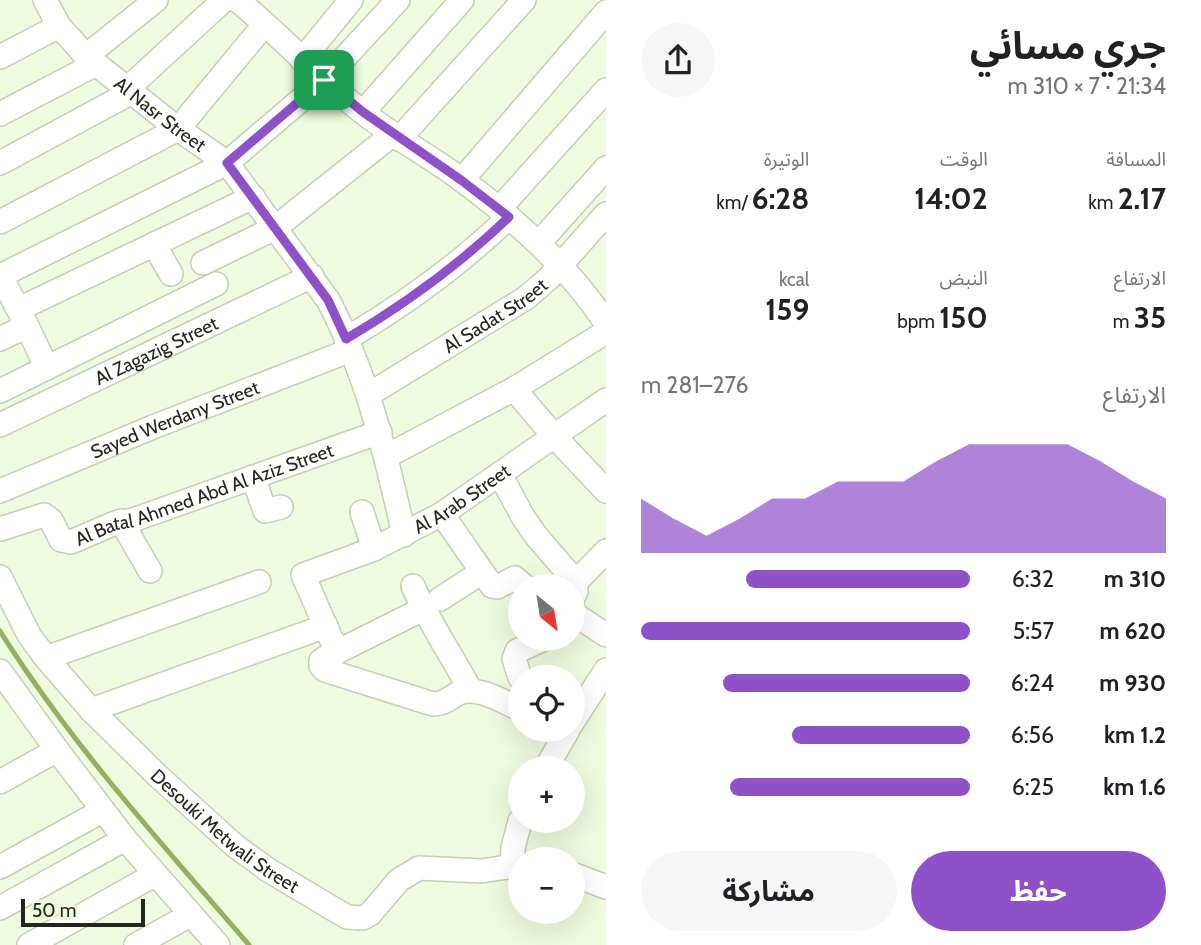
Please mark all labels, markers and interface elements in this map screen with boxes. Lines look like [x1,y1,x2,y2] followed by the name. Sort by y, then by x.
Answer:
[970,22,1166,69] text: جري مسائي
[641,23,715,97] button: share
[294,50,354,110] pin
[305,61,343,99] icon: arrive
[110,71,211,157] street label: Al Nasr Street
[1007,72,1166,100] text: 21:34 · 7 × 310 m
[764,148,809,171] text: الوتيرة
[940,148,988,171] text: الوقت
[1106,148,1166,171] text: المسافة
[752,180,809,217] text: 6:28
[914,180,988,217] text: 14:02
[1118,180,1166,217] text: 2.17
[716,191,752,214] text: /km
[1088,191,1118,214] text: km
[939,267,988,290] text: النبض
[1114,267,1166,290] text: الارتفاع
[779,268,809,291] text: kcal
[439,273,552,358] street label: Al Sadat Street
[765,291,809,328] text: 159
[939,299,988,336] text: 150
[1134,299,1166,336] text: 35
[897,310,939,333] text: bpm
[1113,310,1134,333] text: m
[91,311,222,390] street label: Al Zagazig Street
[641,371,749,399] text: 276–281 m
[87,375,263,463] street label: Sayed Werdany Street
[1103,381,1166,409] text: الارتفاع
[71,438,337,550] street label: Al Batal Ahmed Abd Al Aziz Street
[409,458,515,538] street label: Al Arab Street
[1012,565,1054,593] text: 6:32
[1104,565,1166,593] text: 310 m
[508,574,584,651] north arrow
[508,574,585,924] map controls
[1013,617,1054,645] text: 5:57
[1099,617,1166,645] text: 620 m
[508,665,585,742] button: locate
[1011,669,1054,697] text: 6:24
[1099,669,1166,697] text: 930 m
[1011,721,1054,749] text: 6:56
[1104,721,1166,749] text: 1.2 km
[508,756,585,833] button: +
[146,764,304,898] street label: Desouki Metwali Street
[1012,773,1054,801] text: 6:25
[1103,773,1166,801] text: 1.6 km
[508,847,585,924] button: −
[641,851,897,931] button: مشاركة
[911,851,1166,931] button: حفظ
[21,896,145,928] scale bar
[32,899,76,922] text: 50 m

